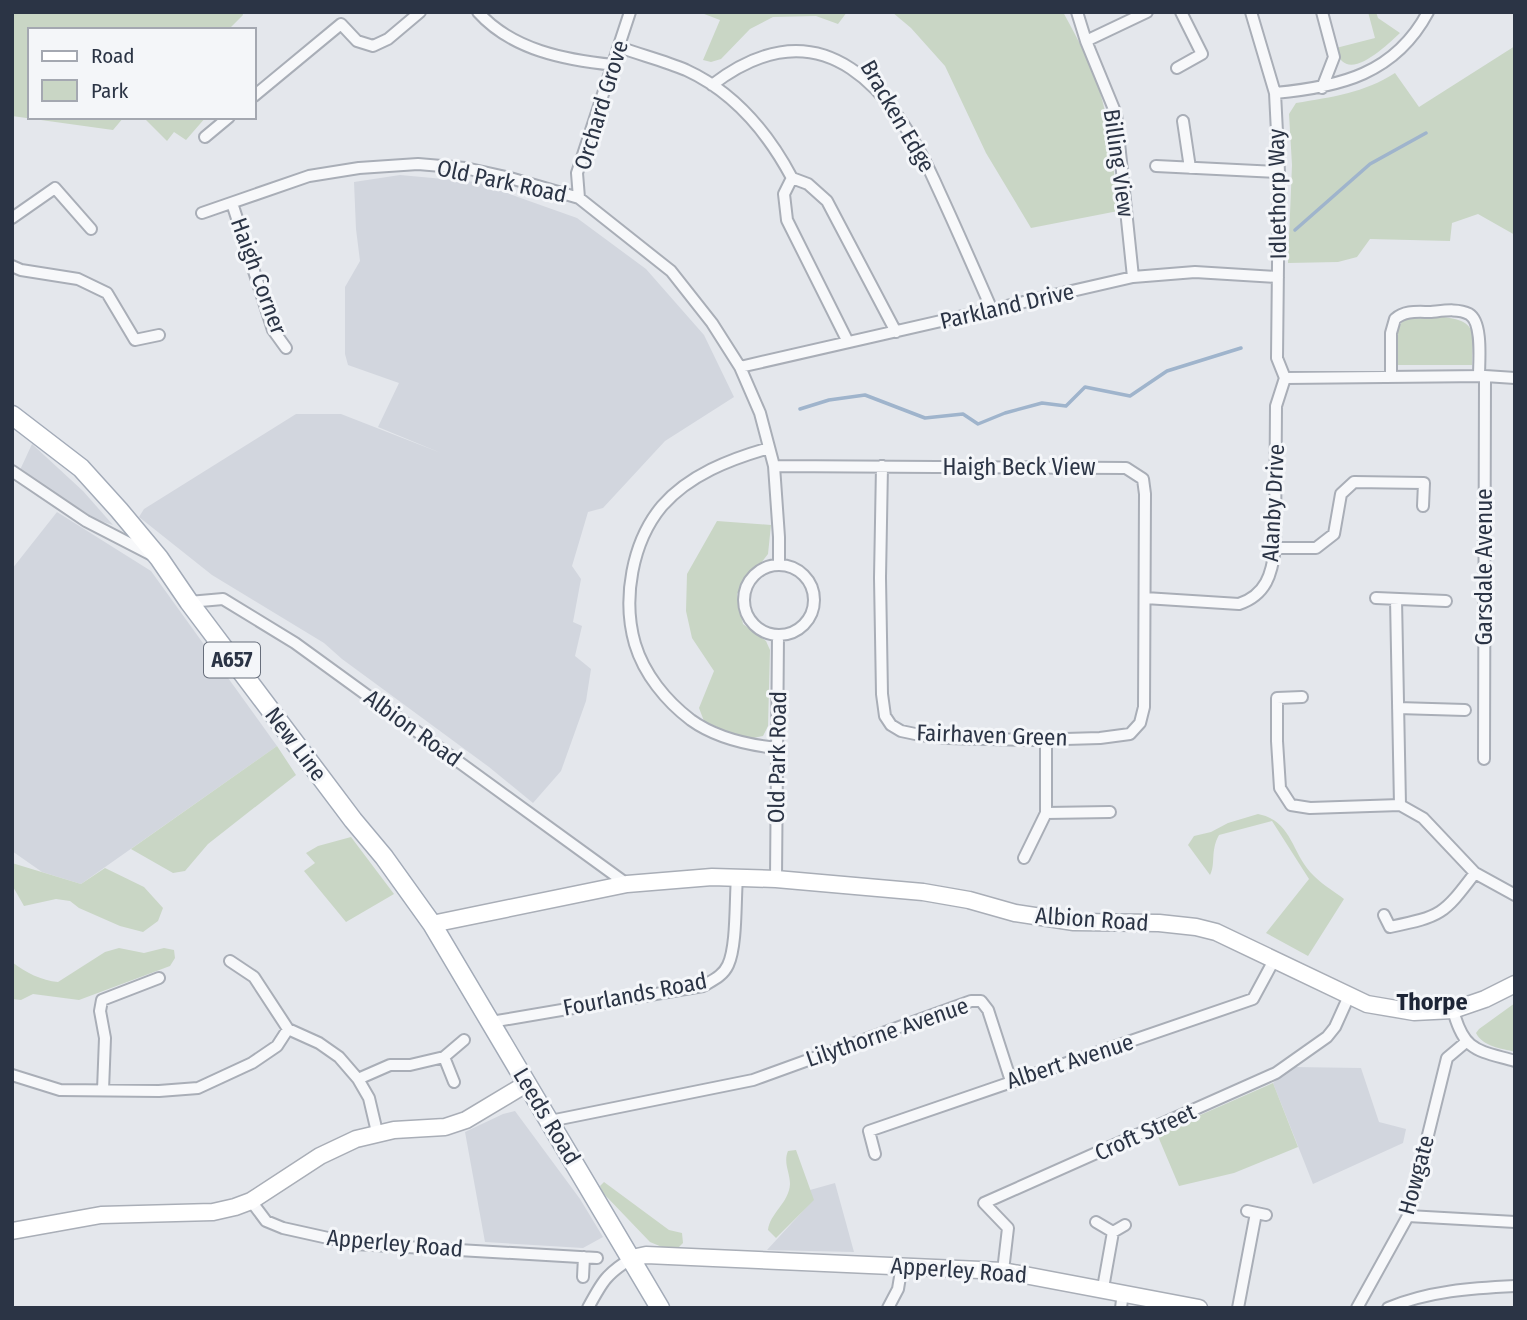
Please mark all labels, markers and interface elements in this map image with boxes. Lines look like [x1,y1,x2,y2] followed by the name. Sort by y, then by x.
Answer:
[28,28,256,119] legend
[568,37,634,173] street label: Orchard Grove
[91,43,135,69] text: Road
[855,55,941,177] street label: Bracken Edge
[91,78,129,104] text: Park
[1098,107,1140,219] street label: Billing View
[1262,128,1292,260] street label: Idlethorp Way
[434,154,570,208] street label: Old Park Road
[225,214,293,338] street label: Haigh Corner
[937,277,1077,335] street label: Parkland Drive
[1256,443,1290,563] street label: Alanby Drive
[942,453,1096,481] street label: Haigh Beck View
[1470,488,1498,646] street label: Garsdale Avenue
[204,642,260,678] road number: A657
[359,683,467,773] street label: Albion Road
[762,691,792,823] street label: Old Park Road
[259,702,333,786] street label: New Line
[916,718,1068,752] street label: Fairhaven Green
[1034,901,1150,937] street label: Albion Road
[561,966,709,1022] street label: Fourlands Road
[1396,988,1468,1016] district label: Thorpe
[802,991,972,1073] street label: Lilythorne Avenue
[1003,1027,1137,1095] street label: Albert Avenue
[507,1063,587,1169] street label: Leeds Road
[1090,1097,1200,1167] street label: Croft Street
[1392,1132,1440,1218] street label: Howgate
[326,1223,464,1263] street label: Apperley Road
[890,1251,1028,1289] street label: Apperley Road

